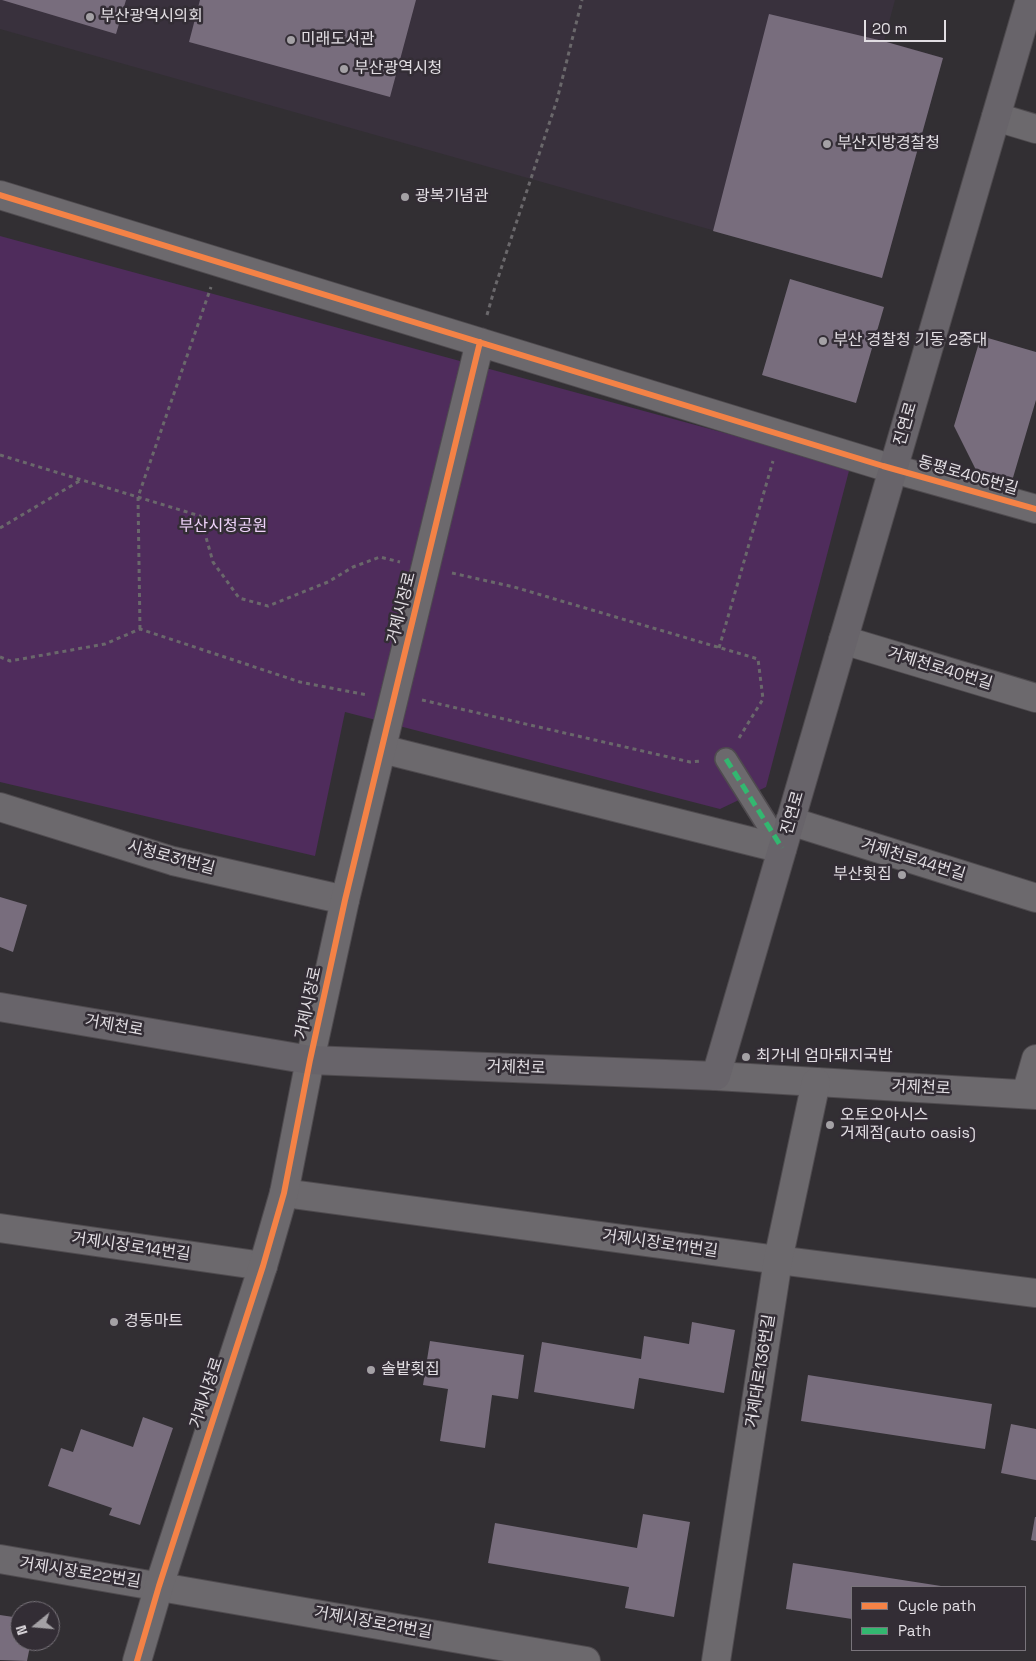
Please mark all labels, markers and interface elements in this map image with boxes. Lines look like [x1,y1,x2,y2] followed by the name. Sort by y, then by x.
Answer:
[100,7,203,27] place label: 부산광역시의회
[866,10,948,42] scale bar
[84,11,96,23] marker: 부산광역시의회
[872,19,907,38] text: 20 m
[301,30,375,50] place label: 미래도서관
[285,34,297,46] marker: 미래도서관
[354,59,442,79] place label: 부산광역시청
[338,63,350,75] marker: 부산광역시청
[837,134,940,154] place label: 부산지방경찰청
[821,138,833,150] marker: 부산지방경찰청
[415,187,489,207] place label: 광복기념관
[399,191,411,203] marker: 광복기념관
[833,331,987,351] place label: 부산 경찰청 기동 2중대
[817,335,829,347] marker: 부산 경찰청 기동 2중대
[891,400,921,448] street label: 진연로
[916,453,1020,499] street label: 동평로405번길
[179,517,267,537] park label: 부산시청공원
[384,570,420,646] street label: 거제시장로
[885,644,995,694] street label: 거제천로40번길
[778,789,808,837] street label: 진연로
[858,835,968,885] street label: 거제천로44번길
[125,837,217,879] street label: 시청로31번길
[833,865,892,885] place label: 부산횟집
[896,869,908,881] marker: 부산횟집
[292,965,326,1041] street label: 거제시장로
[83,1011,145,1041] street label: 거제천로
[756,1047,893,1067] place label: 최가네 엄마돼지국밥
[740,1051,752,1063] marker: 최가네 엄마돼지국밥
[486,1057,546,1079] street label: 거제천로
[891,1077,951,1099] street label: 거제천로
[840,1106,976,1144] place label: 오토오아시스 거제점(auto oasis)
[824,1119,836,1131] marker: 오토오아시스 거제점(auto oasis)
[601,1226,719,1262] street label: 거제시장로11번길
[70,1229,192,1265] street label: 거제시장로14번길
[124,1312,183,1332] place label: 경동마트
[743,1313,779,1429] street label: 거제대로136번길
[108,1316,120,1328] marker: 경동마트
[186,1355,228,1431] street label: 거제시장로
[381,1360,440,1380] place label: 솔밭횟집
[365,1364,377,1376] marker: 솔밭횟집
[18,1554,142,1592] street label: 거제시장로22번길
[851,1586,1026,1651] legend
[898,1596,976,1615] text: Cycle path
[10,1601,60,1651] north arrow
[313,1603,433,1643] street label: 거제시장로21번길
[898,1621,931,1640] text: Path
[12,1623,32,1637] text: N

